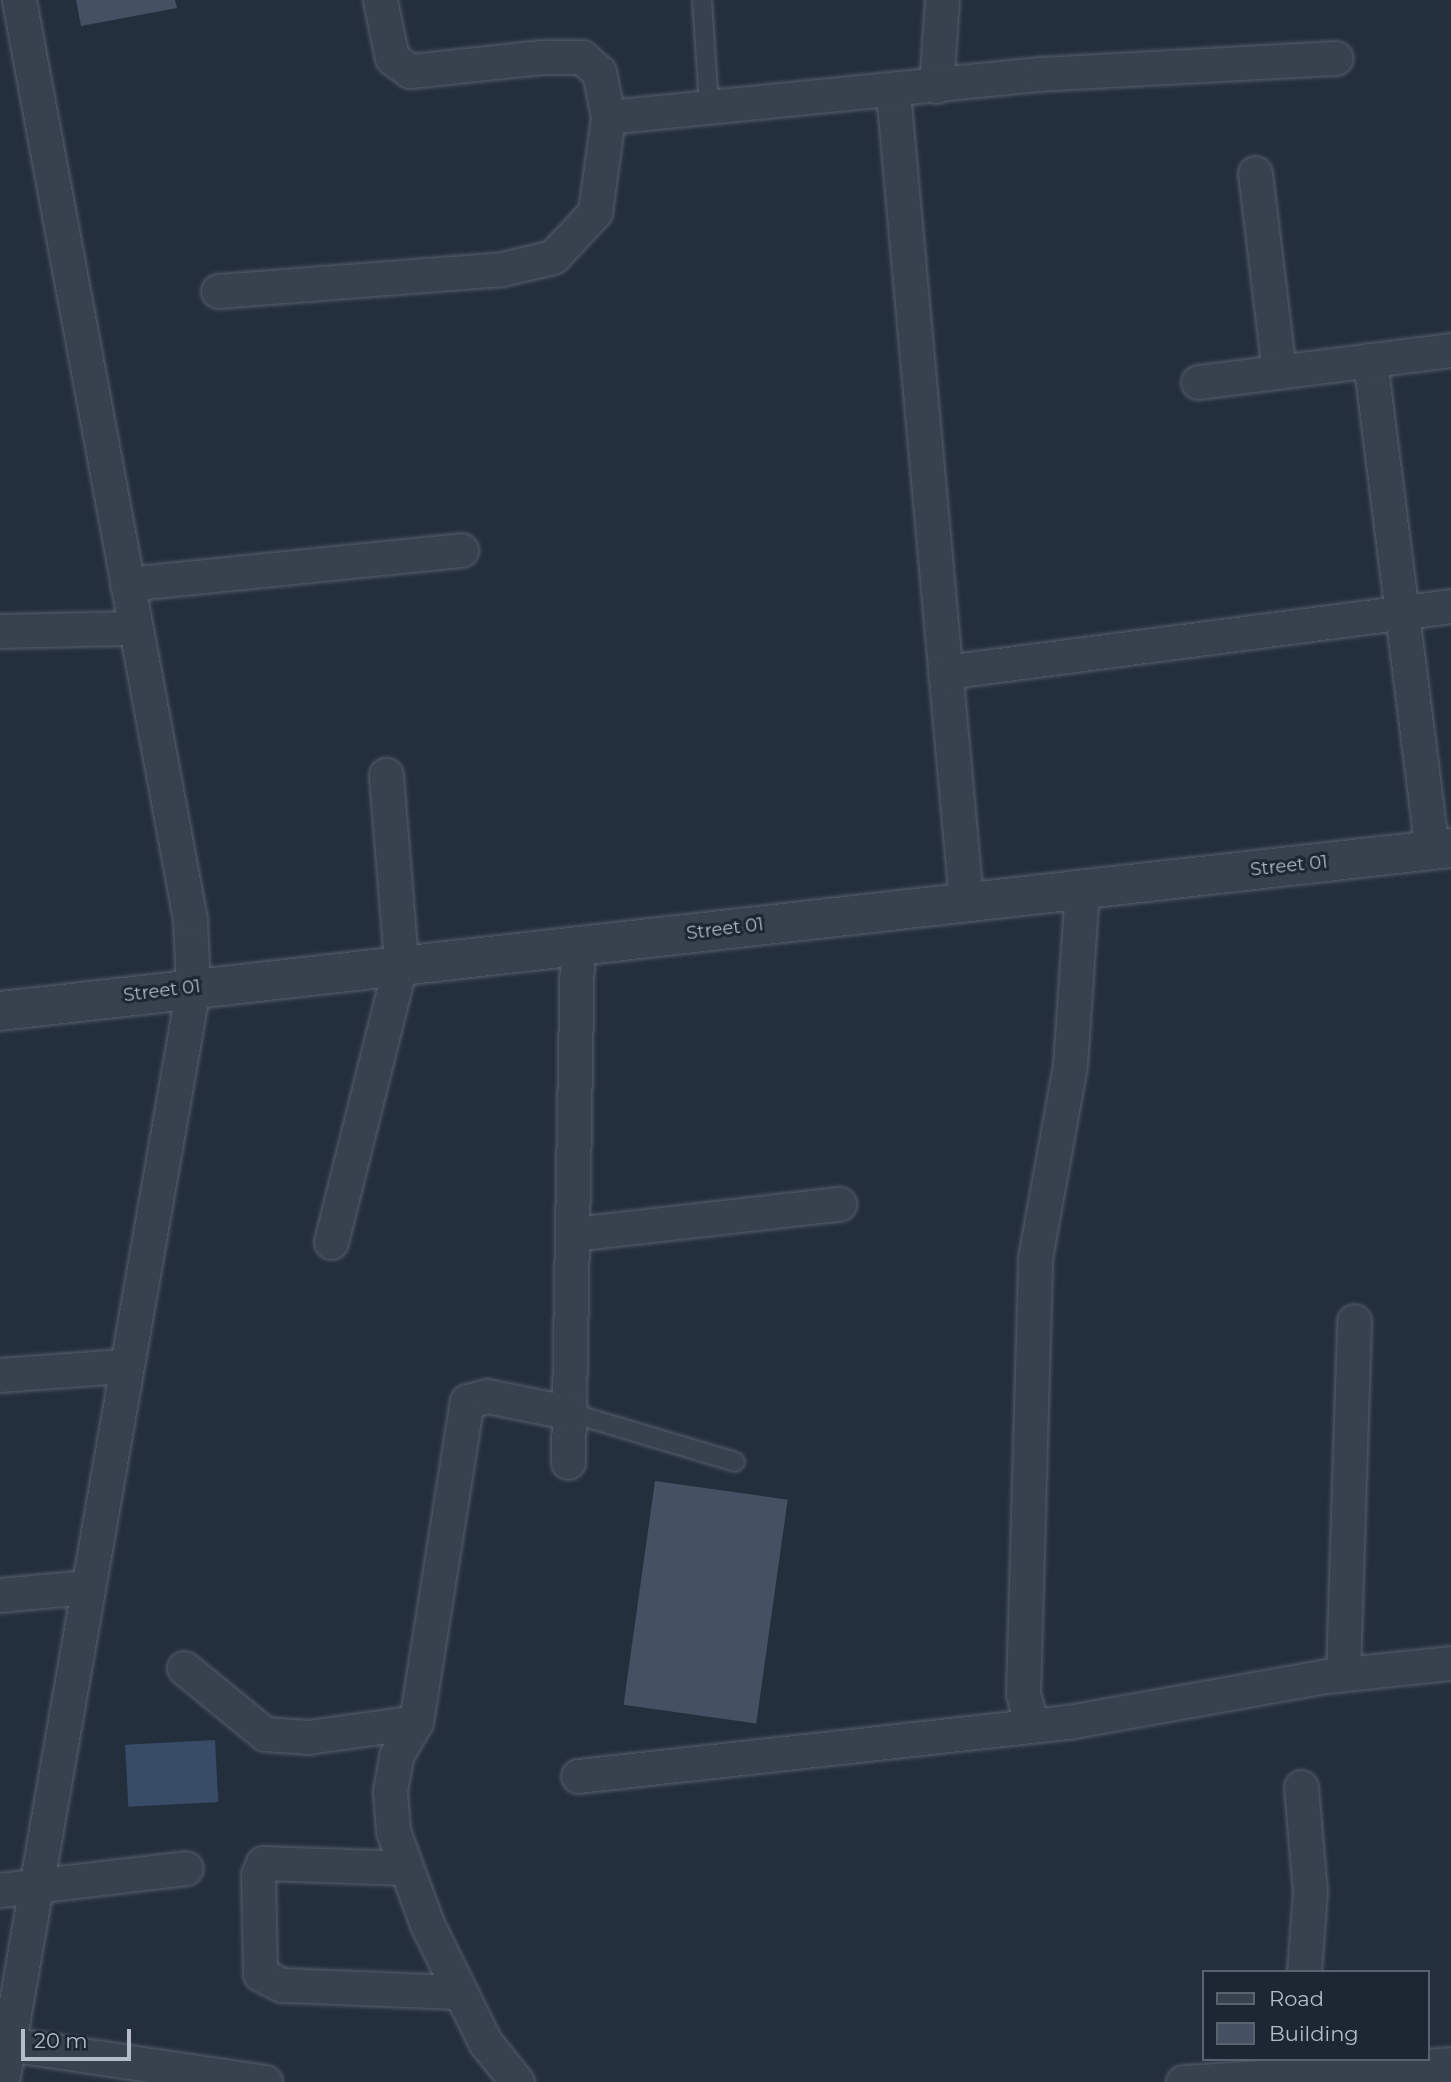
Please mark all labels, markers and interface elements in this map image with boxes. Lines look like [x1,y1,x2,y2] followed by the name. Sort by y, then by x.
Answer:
[1249,851,1329,881] street label: Street 01
[685,914,765,944] street label: Street 01
[122,976,202,1006] street label: Street 01
[1202,1970,1430,2061] legend
[1269,1986,1324,2011] text: Road
[24,2016,135,2060] scale bar
[1269,2021,1359,2046] text: Building
[34,2028,88,2053] text: 20 m

